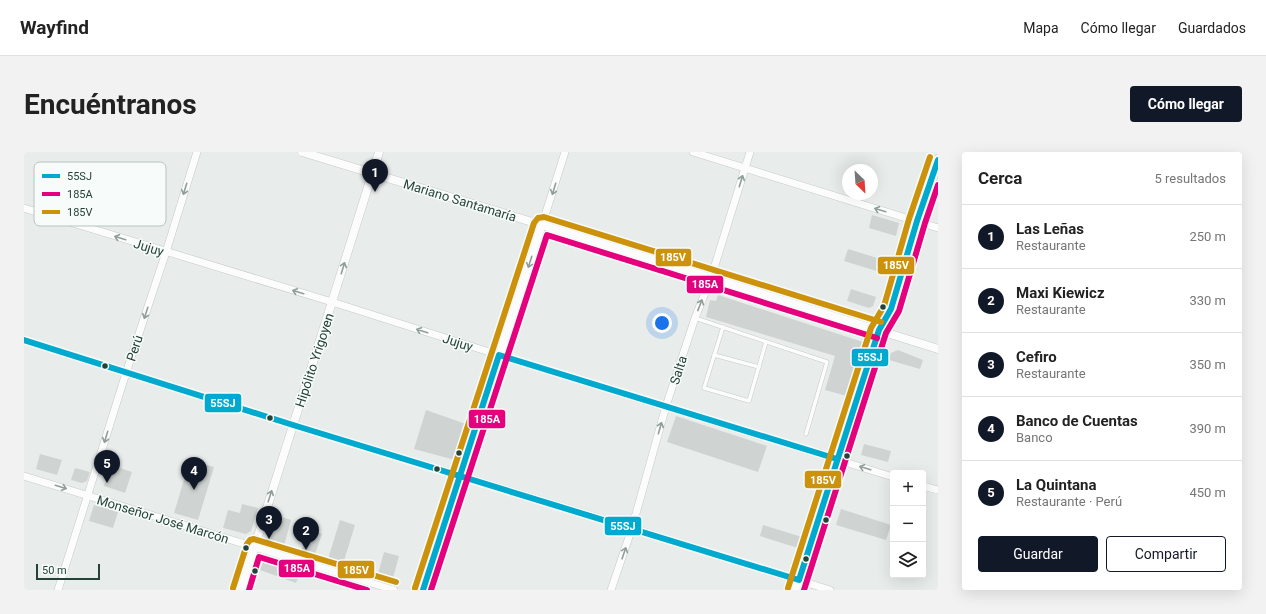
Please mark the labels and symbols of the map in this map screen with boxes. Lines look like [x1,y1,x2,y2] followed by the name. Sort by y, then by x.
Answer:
[362,159,388,192] pin: 1
[34,162,166,226] legend
[842,164,878,200] north arrow
[67,170,92,183] text: 55SJ
[402,176,518,225] street label: Mariano Santamaría
[737,176,745,188] one-way arrow
[550,182,557,195] one-way arrow
[181,183,188,196] one-way arrow
[67,188,94,201] text: 185A
[874,205,886,213] one-way arrow
[67,206,93,219] text: 185V
[114,233,126,241] one-way arrow
[132,236,166,259] street label: Jujuy
[655,248,692,267] line badge: 185V
[660,251,687,264] text: 185V
[526,256,533,269] one-way arrow
[877,256,915,275] line badge: 185V
[883,259,910,272] text: 185V
[340,262,347,275] one-way arrow
[686,275,724,294] line badge: 185A
[692,278,719,291] text: 185A
[292,288,305,295] one-way arrow
[697,299,705,311] one-way arrow
[878,302,888,312] unlabelled marker
[142,306,149,319] one-way arrow
[292,311,337,409] street label: Hipólito Yrigoyen
[652,313,672,333] your location
[415,327,428,334] one-way arrow
[441,331,475,354] street label: Jujuy
[123,333,146,363] street label: Perú
[851,348,889,367] line badge: 55SJ
[857,351,883,364] text: 55SJ
[667,354,690,386] street label: Salta
[100,361,110,371] unlabelled marker
[204,393,242,413] line badge: 55SJ
[210,397,236,410] text: 55SJ
[468,409,506,429] line badge: 185A
[265,413,275,423] unlabelled marker
[474,413,501,426] text: 185A
[657,422,664,435] one-way arrow
[102,430,109,443] one-way arrow
[454,448,464,458] unlabelled marker
[94,450,120,483] pin: 5
[842,451,852,461] unlabelled marker
[181,457,207,490] pin: 4
[432,464,442,474] unlabelled marker
[859,464,872,471] one-way arrow
[804,470,842,489] line badge: 185V
[810,474,837,487] text: 185V
[55,484,68,491] one-way arrow
[267,490,274,503] one-way arrow
[95,492,231,547] street label: Monseñor José Marcón
[256,506,282,539] pin: 3
[821,515,831,525] unlabelled marker
[604,516,642,536] line badge: 55SJ
[293,517,319,550] pin: 2
[610,520,636,533] text: 55SJ
[241,543,251,553] unlabelled marker
[620,548,628,560] one-way arrow
[801,554,811,564] unlabelled marker
[278,559,315,578] line badge: 185A
[337,560,375,579] line badge: 185V
[36,562,100,581] scale bar
[284,562,311,575] text: 185A
[343,564,370,577] text: 185V
[250,566,260,576] unlabelled marker

